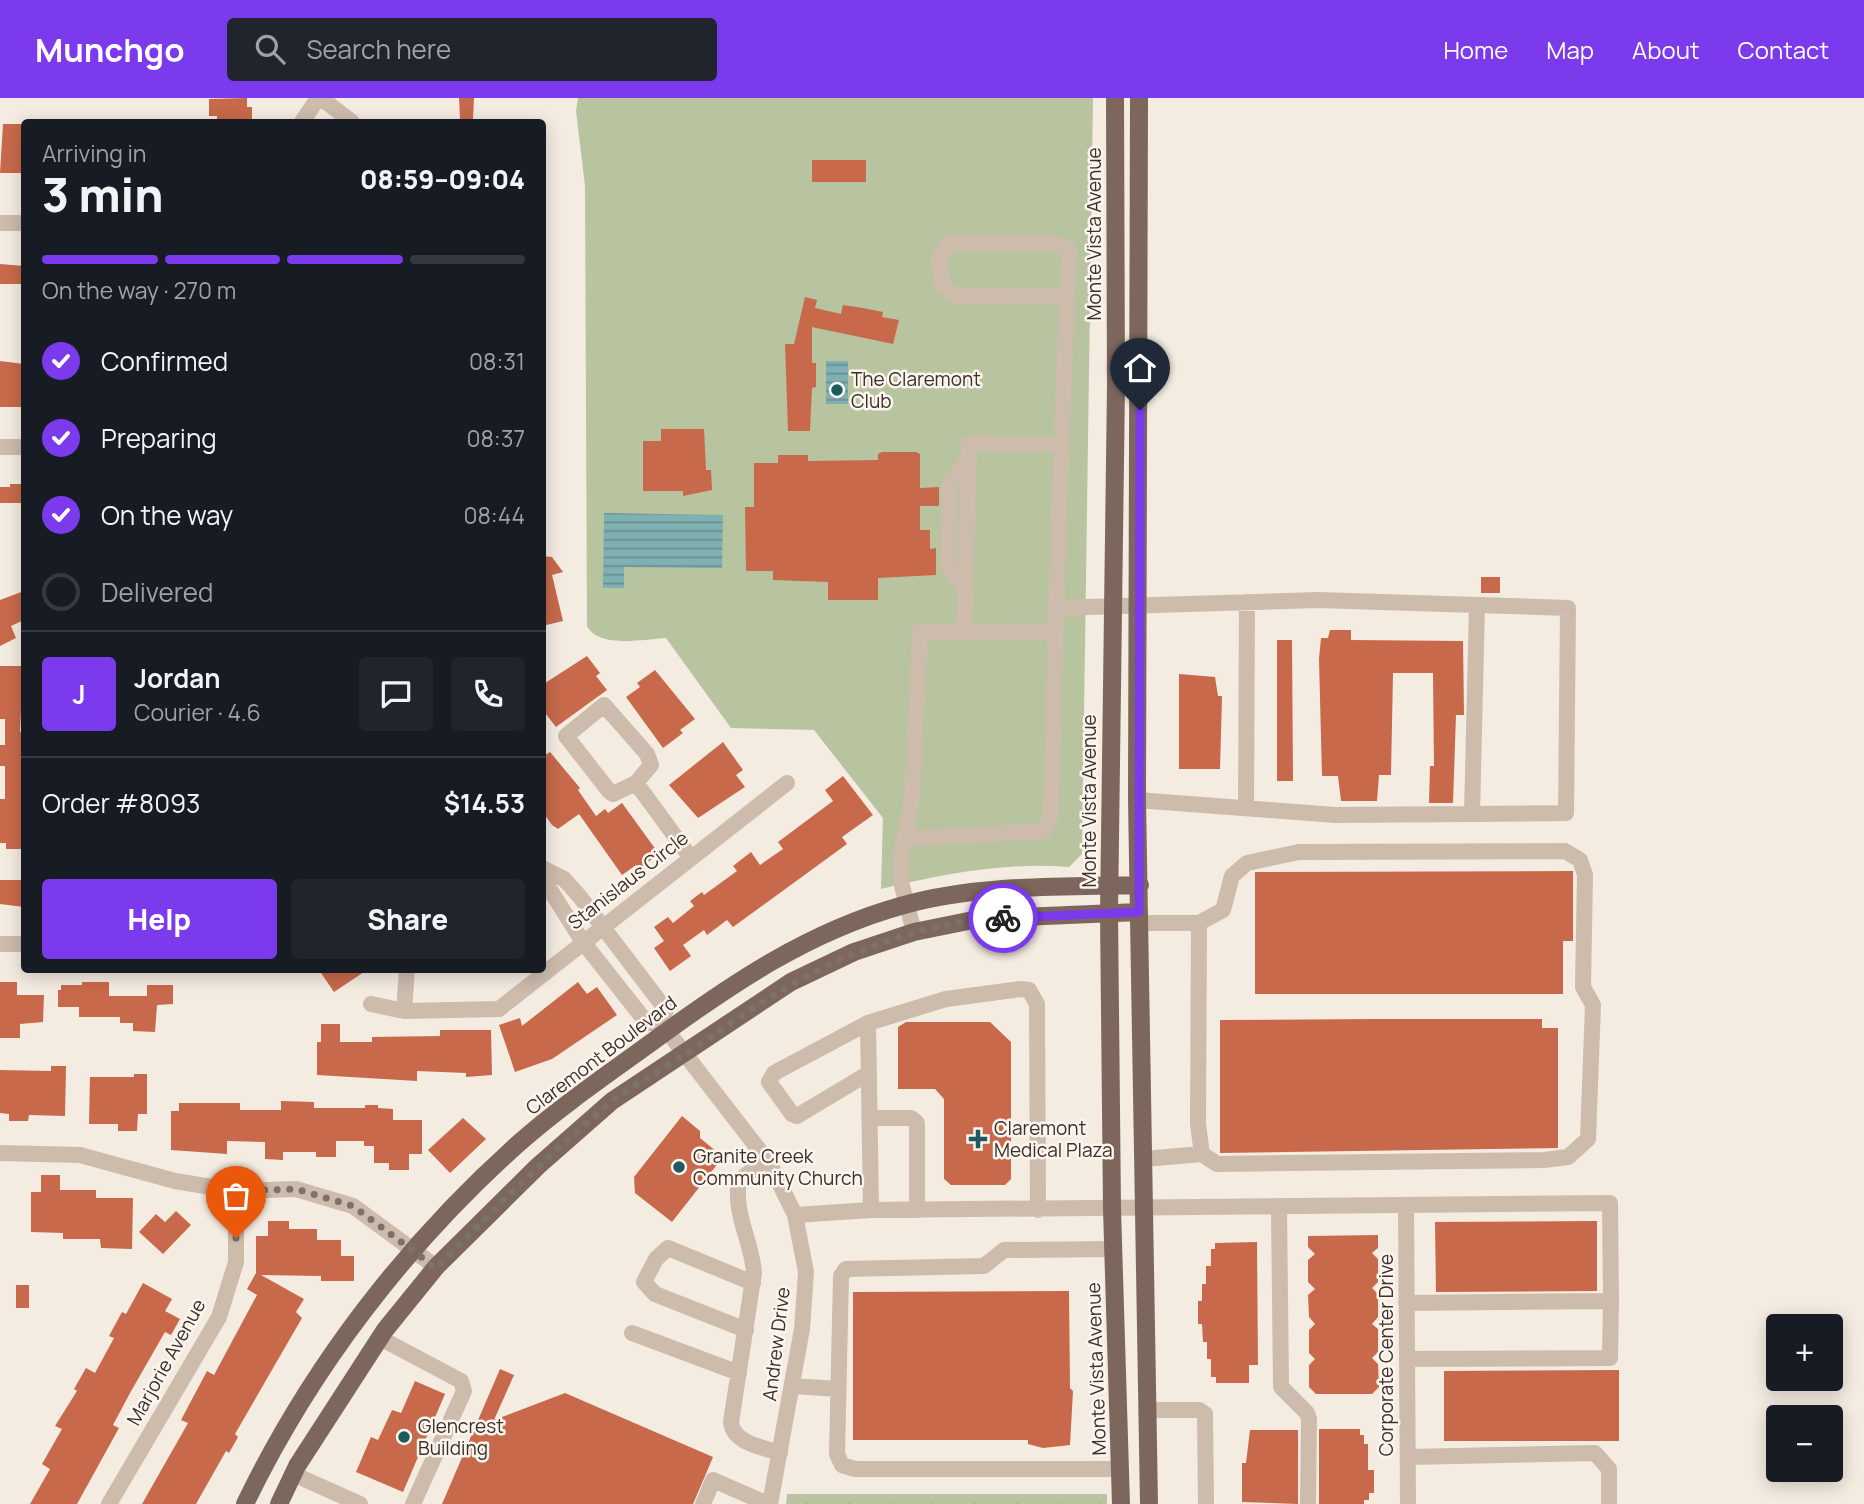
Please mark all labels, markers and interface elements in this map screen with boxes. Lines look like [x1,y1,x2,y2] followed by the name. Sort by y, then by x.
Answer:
[227,18,717,81] search box
[35,27,185,72] text: Munchgo
[251,30,289,68] icon: search
[307,31,451,67] text: Search here
[1443,33,1508,66] text: Home
[1546,33,1594,66] text: Map
[1632,33,1700,66] text: About
[1738,33,1829,66] text: Contact
[42,137,147,169] text: Arriving in
[1081,147,1107,321] street label: Monte Vista Avenue
[360,161,525,197] text: 08:59–09:04
[42,163,163,226] text: 3 min
[42,274,236,306] text: On the way · 270 m
[1110,338,1170,410] pin
[42,342,80,380] icon: check
[101,343,228,379] text: Confirmed
[469,345,525,377] text: 08:31
[1121,349,1159,387] icon: home
[851,366,981,414] place label: The Claremont Club
[829,382,845,398] marker: The Claremont Club
[42,419,80,457] icon: check
[101,420,217,456] text: Preparing
[466,422,525,454] text: 08:37
[42,496,80,534] icon: check
[101,497,233,533] text: On the way
[463,499,525,531] text: 08:44
[101,574,213,610] text: Delivered
[359,657,433,731] button: chat
[451,657,525,731] button: phone
[134,660,220,696] text: Jordan
[72,676,86,712] text: J
[134,696,261,728] text: Courier · 4.6
[1076,714,1102,888] street label: Monte Vista Avenue
[42,785,201,821] text: Order #8093
[444,785,525,821] text: $14.53
[562,825,694,935] street label: Stanislaus Circle
[42,879,277,959] button: Help
[291,879,525,959] button: Share
[968,883,1038,953] courier
[984,899,1022,937] icon: bike
[520,990,682,1120] street label: Claremont Boulevard
[994,1115,1113,1163] place label: Claremont Medical Plaza
[968,1129,988,1149] marker: Claremont Medical Plaza
[693,1143,863,1191] place label: Granite Creek Community Church
[671,1159,687,1175] marker: Granite Creek Community Church
[206,1166,266,1238] pin
[217,1177,255,1215] icon: bag
[1373,1254,1399,1456] street label: Corporate Center Drive
[1080,1282,1112,1456] street label: Monte Vista Avenue
[756,1285,796,1403] street label: Andrew Drive
[121,1294,211,1430] street label: Marjorie Avenue
[1766,1314,1843,1482] map controls
[1766,1314,1843,1391] button: +
[1766,1405,1843,1482] button: −
[418,1413,504,1461] place label: Glencrest Building
[396,1429,412,1445] marker: Glencrest Building

